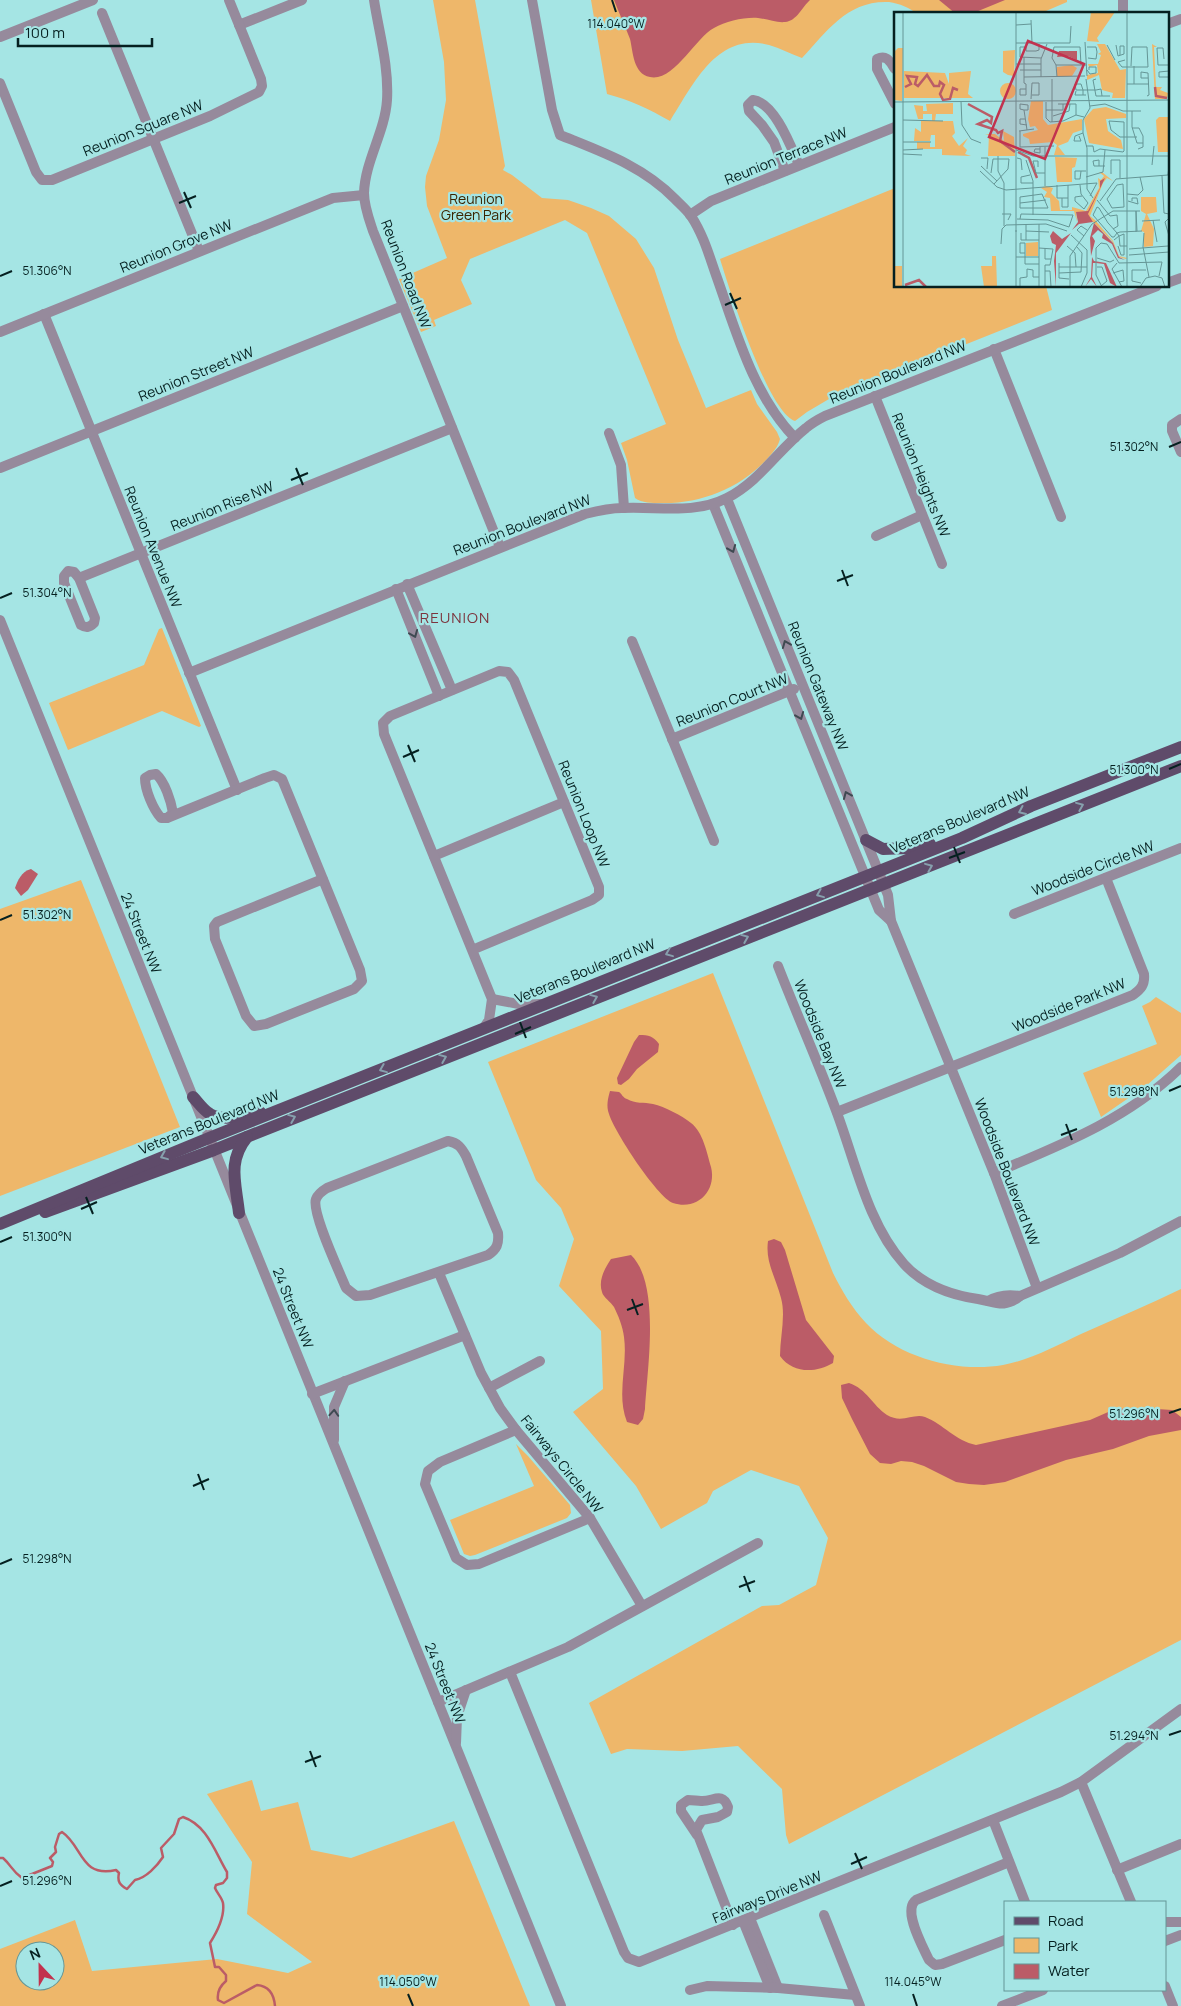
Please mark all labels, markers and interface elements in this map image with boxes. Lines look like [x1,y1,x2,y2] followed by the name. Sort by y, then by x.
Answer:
[894,12,1168,288] inset map
[18,15,151,47] scale bar
[587,15,646,32] text: 114.040°W
[25,22,65,43] text: 100 m
[80,95,206,160] street label: Reunion Square NW
[722,122,850,189] street label: Reunion Terrace NW
[441,189,512,224] park label: Reunion Green Park
[117,214,235,277] street label: Reunion Grove NW
[377,217,436,331] street label: Reunion Road NW
[22,262,72,279] text: 51.306°N
[827,335,969,408] street label: Reunion Boulevard NW
[135,342,256,405] street label: Reunion Street NW
[888,410,955,540] street label: Reunion Heights NW
[1110,438,1158,455] text: 51.302°N
[168,476,276,535] street label: Reunion Rise NW
[120,483,187,611] street label: Reunion Avenue NW
[450,490,593,560] street label: Reunion Boulevard NW
[726,544,736,553] one-way arrow
[23,584,71,601] text: 51.304°N
[420,607,490,628] district label: REUNION
[784,618,853,753] street label: Reunion Gateway NW
[408,629,418,638] one-way arrow
[782,641,792,649] one-way arrow
[673,668,791,731] street label: Reunion Court NW
[794,711,804,720] one-way arrow
[554,757,615,870] street label: Reunion Loop NW
[1109,761,1159,778] text: 51.300°N
[887,782,1032,858] street label: Veterans Boulevard NW
[843,791,854,800] one-way arrow
[1075,802,1084,813] one-way arrow
[1018,804,1027,815] one-way arrow
[1029,835,1157,900] street label: Woodside Circle NW
[924,862,933,873] one-way arrow
[816,887,825,898] one-way arrow
[117,890,166,976] street label: 24 Street NW
[23,906,71,923] text: 51.302°N
[740,933,749,944] one-way arrow
[512,934,658,1007] street label: Veterans Boulevard NW
[665,947,674,958] one-way arrow
[1009,973,1128,1036] street label: Woodside Park NW
[790,977,851,1091] street label: Woodside Bay NW
[589,994,598,1004] one-way arrow
[438,1054,447,1064] one-way arrow
[379,1063,387,1073] one-way arrow
[1109,1083,1159,1100] text: 51.298°N
[136,1085,282,1158] street label: Veterans Boulevard NW
[971,1095,1044,1248] street label: Woodside Boulevard NW
[287,1114,296,1125] one-way arrow
[160,1150,169,1160] one-way arrow
[22,1228,72,1245] text: 51.300°N
[269,1265,318,1351] street label: 24 Street NW
[1109,1405,1159,1422] text: 51.296°N
[329,1408,340,1416] one-way arrow
[517,1411,608,1517] street label: Fairways Circle NW
[22,1550,72,1567] text: 51.298°N
[421,1640,470,1726] street label: 24 Street NW
[1109,1727,1159,1744] text: 51.294°N
[709,1866,824,1927] street label: Fairways Drive NW
[22,1872,72,1889] text: 51.296°N
[1004,1901,1166,1991] legend
[1048,1910,1084,1931] text: Road
[1048,1935,1078,1956] text: Park
[15,1941,65,1991] north arrow
[27,1943,43,1964] text: N
[1048,1960,1090,1981] text: Water
[379,1973,437,1990] text: 114.050°W
[884,1973,942,1990] text: 114.045°W

